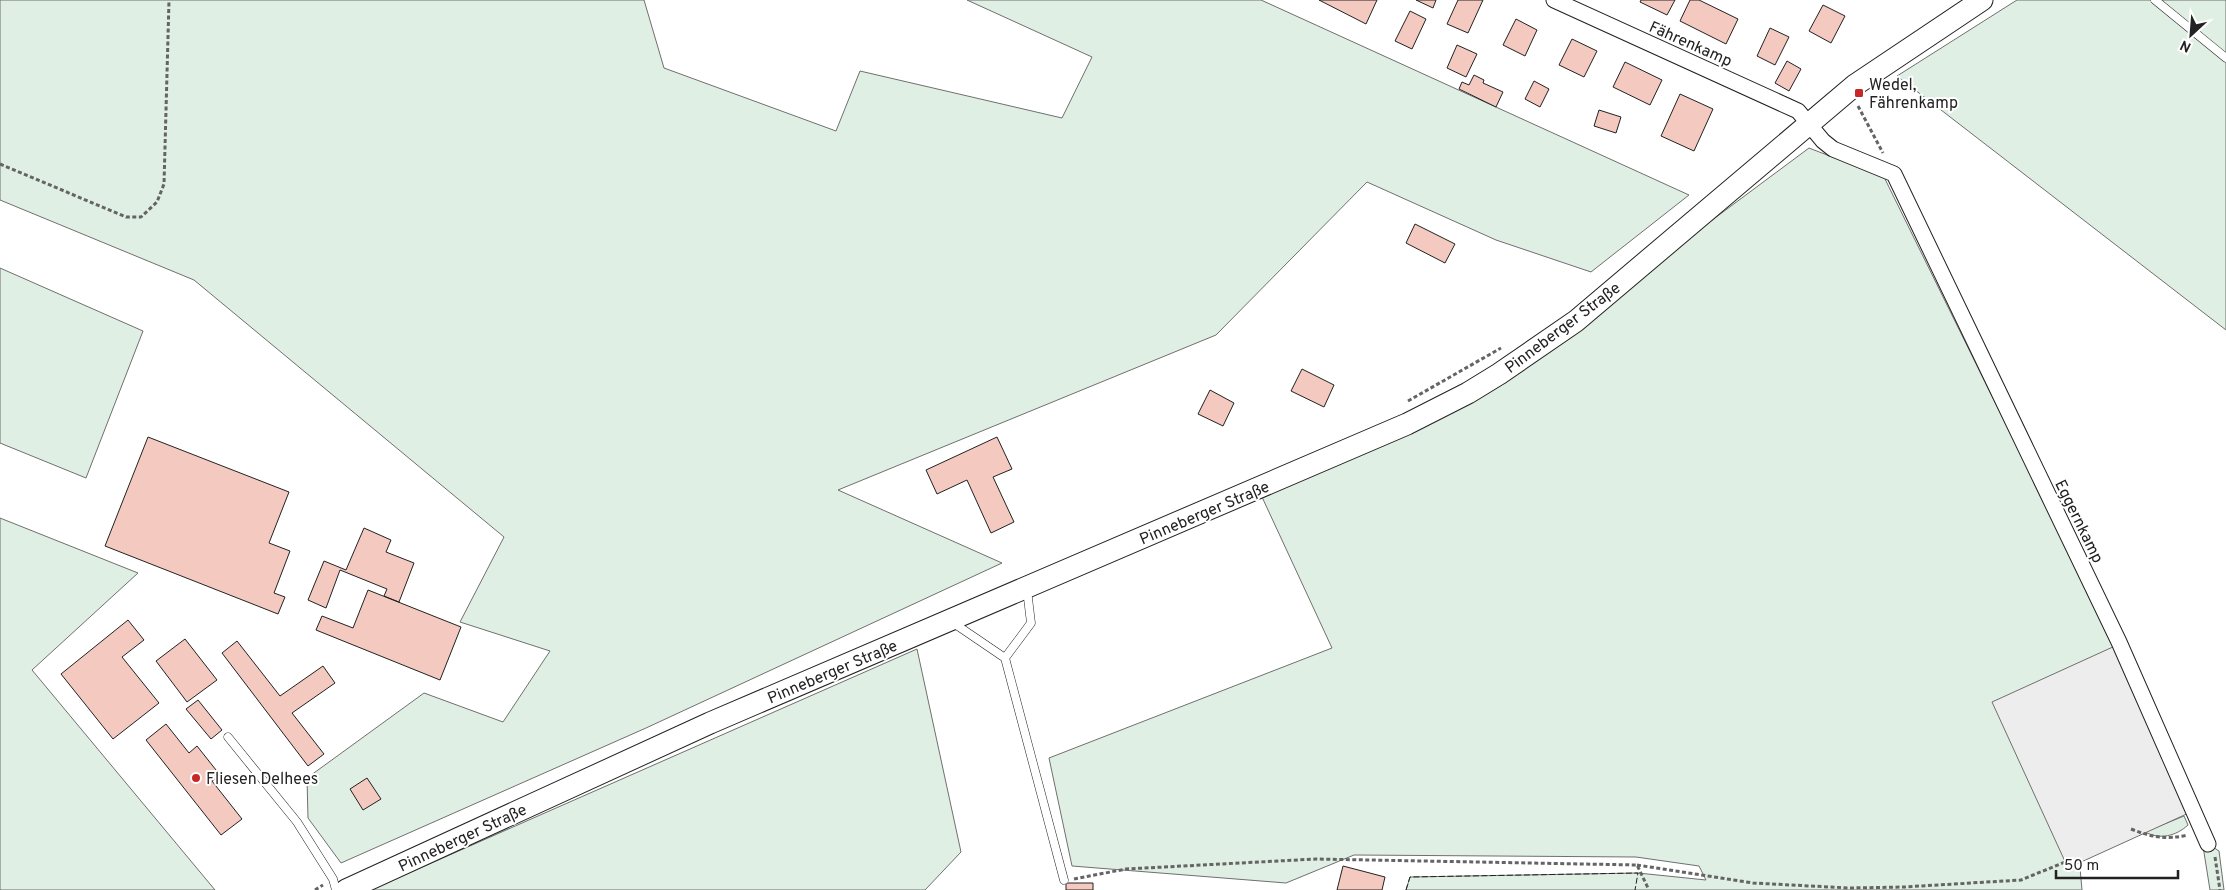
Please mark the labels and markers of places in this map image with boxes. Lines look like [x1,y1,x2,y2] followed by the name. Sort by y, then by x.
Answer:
[1869,76,1958,114] place label: Wedel, Fährenkamp
[1853,87,1865,99] marker: Wedel, Fährenkamp
[206,770,318,790] place label: Fliesen Delhees
[190,772,202,784] marker: Fliesen Delhees

